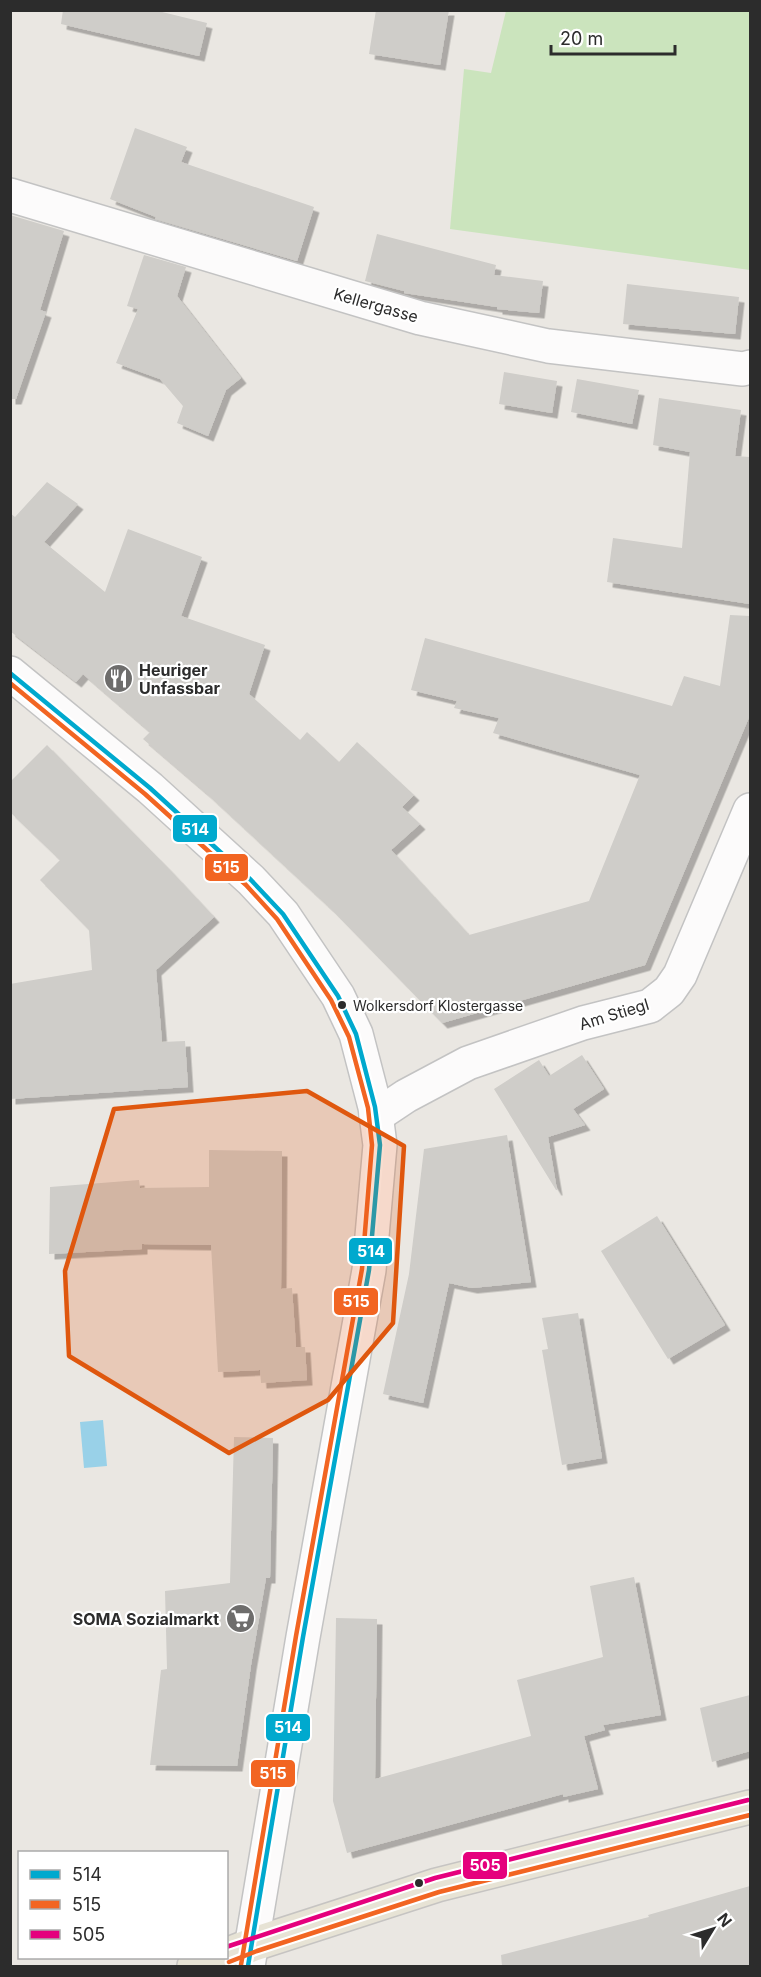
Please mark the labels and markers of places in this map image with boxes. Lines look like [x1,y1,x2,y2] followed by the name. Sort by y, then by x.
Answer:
[139,660,220,698] place label: Heuriger Unfassbar
[102,663,134,695] restaurant icon: Heuriger Unfassbar
[353,997,523,1014] place label: Wolkersdorf Klostergasse
[336,999,348,1011] marker: Wolkersdorf Klostergasse
[224,1603,256,1635] supermarket icon: SOMA Sozialmarkt
[73,1609,219,1629] place label: SOMA Sozialmarkt
[413,1877,425,1889] unlabelled marker

